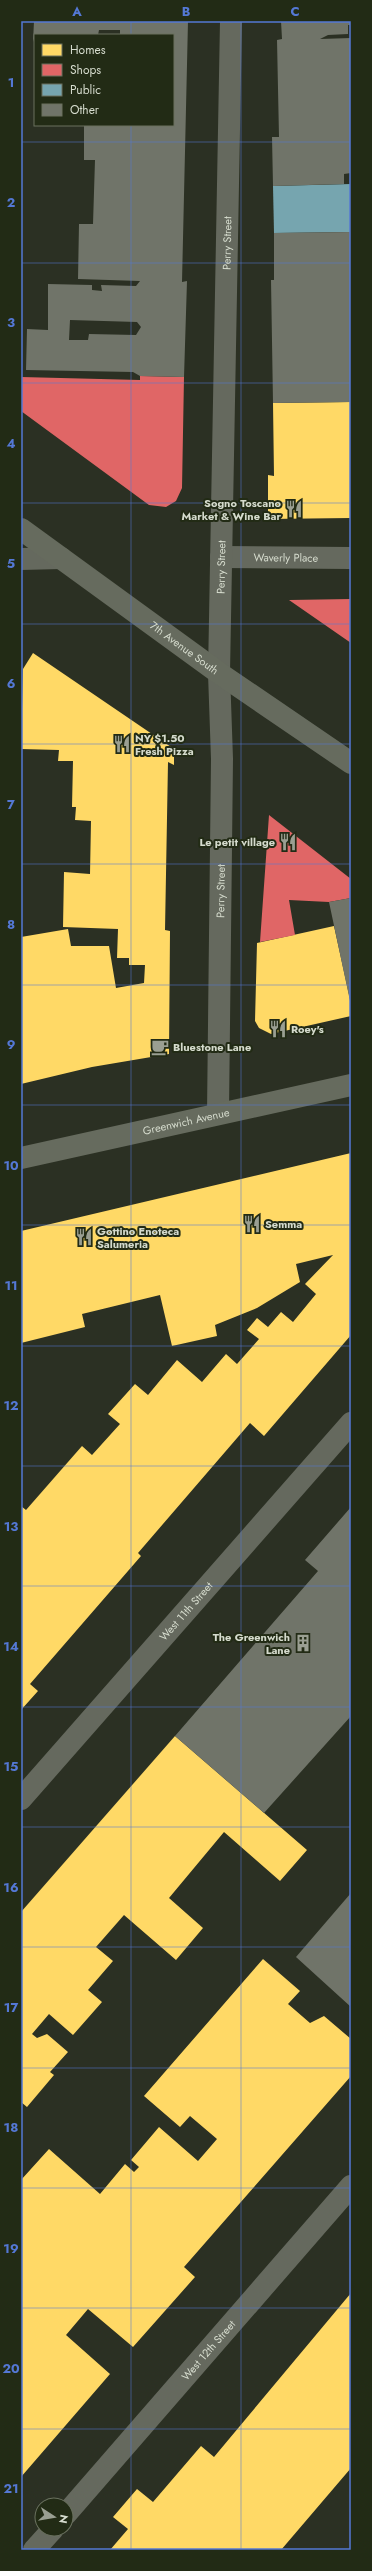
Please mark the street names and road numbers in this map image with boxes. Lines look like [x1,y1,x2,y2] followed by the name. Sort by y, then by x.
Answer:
[218,216,235,270] street label: Perry Street
[212,540,229,594] street label: Perry Street
[254,549,319,566] street label: Waverly Place
[147,617,222,678] street label: 7th Avenue South
[212,864,229,918] street label: Perry Street
[141,1104,231,1139] street label: Greenwich Avenue
[155,1578,217,1644] street label: West 11th Street
[178,2316,239,2384] street label: West 12th Street

